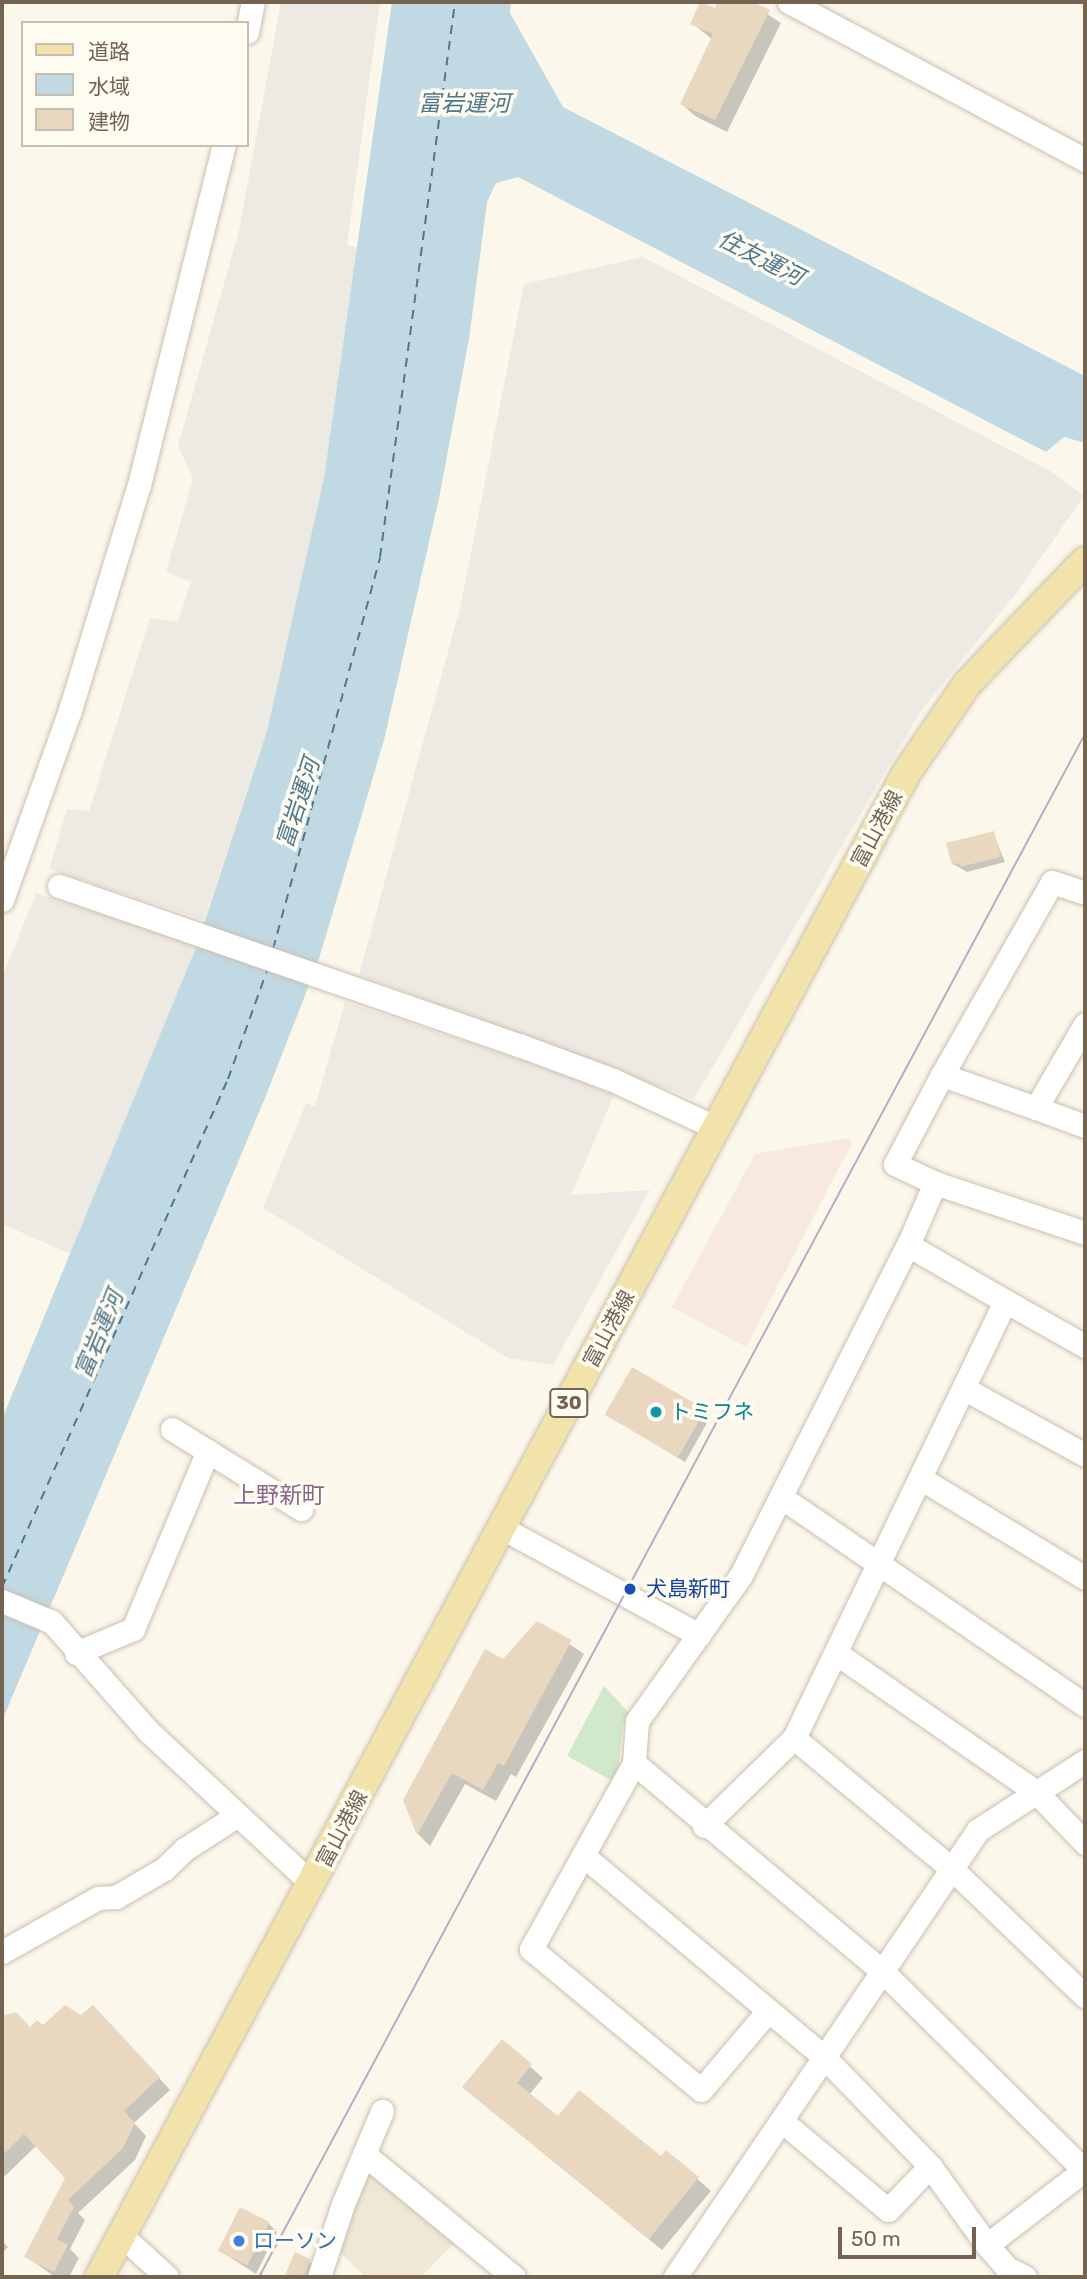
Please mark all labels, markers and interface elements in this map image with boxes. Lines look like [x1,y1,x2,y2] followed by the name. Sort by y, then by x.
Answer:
[21,21,248,147] legend
[88,39,130,64] text: 道路
[88,74,130,99] text: 水域
[418,89,510,117] water label: 富岩運河
[88,109,130,134] text: 建物
[714,225,808,291] water label: 住友運河
[271,755,325,851] water label: 富岩運河
[846,786,908,872] street label: 富山港線
[69,1286,129,1382] water label: 富岩運河
[578,1286,640,1372] street label: 富山港線
[548,1387,590,1418] road number: 30
[670,1399,754,1425] place label: トミフネ
[648,1404,664,1420] marker: トミフネ
[233,1481,325,1509] district label: 上野新町
[646,1576,730,1602] place label: 犬島新町
[620,1579,640,1599] marker: 犬島新町
[311,1786,373,1872] street label: 富山港線
[842,2212,980,2256] scale bar
[851,2226,901,2251] text: 50 m
[253,2228,337,2254] place label: ローソン
[231,2233,247,2249] marker: ローソン

